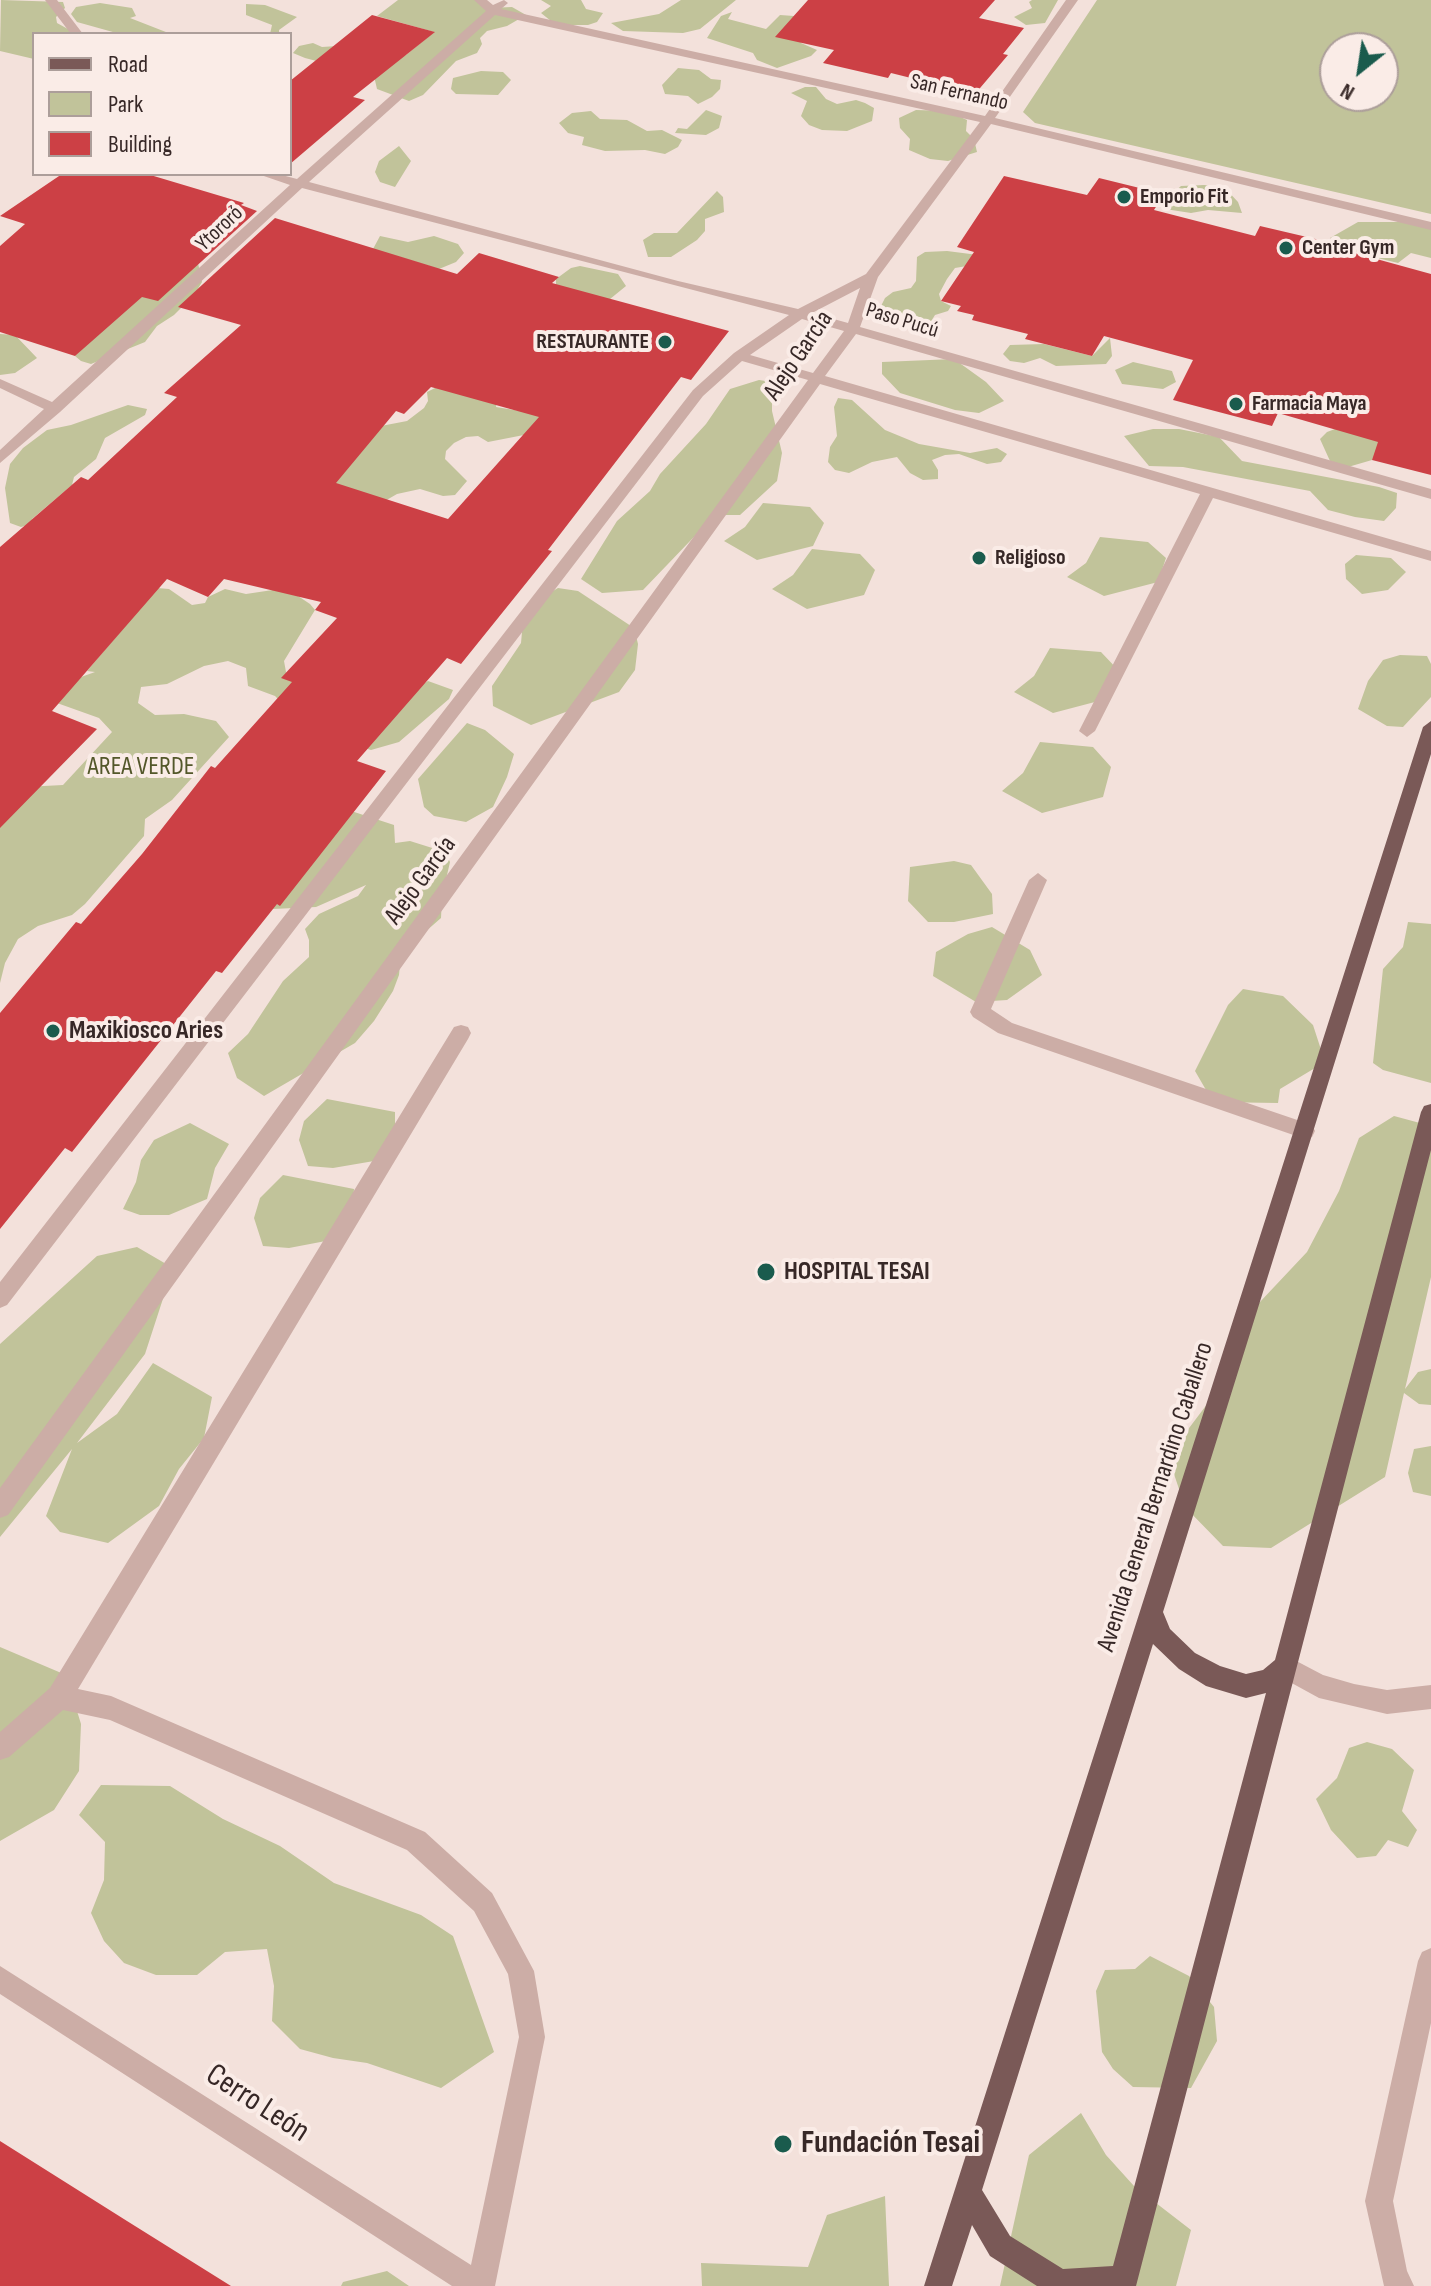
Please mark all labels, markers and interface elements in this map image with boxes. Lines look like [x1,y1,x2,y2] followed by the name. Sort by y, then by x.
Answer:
[32,32,292,176] legend
[1319,32,1399,112] north arrow
[108,50,148,79] text: Road
[908,69,1010,117] street label: San Fernando
[1336,77,1360,106] text: N
[108,90,143,119] text: Park
[108,130,172,159] text: Building
[1140,184,1228,210] place label: Emporio Fit
[1115,188,1133,206] marker: Emporio Fit
[191,201,249,257] street label: Ytororó
[1302,235,1394,261] place label: Center Gym
[1277,239,1295,257] marker: Center Gym
[863,297,941,345] street label: Paso Pucú
[758,305,840,407] street label: Alejo García
[536,329,649,355] place label: RESTAURANTE
[656,333,674,351] marker: RESTAURANTE
[1252,391,1367,417] place label: Farmacia Maya
[1227,395,1245,413] marker: Farmacia Maya
[995,545,1066,571] place label: Religioso
[970,549,988,567] marker: Religioso
[88,751,194,783] park label: AREA VERDE
[379,831,463,931] street label: Alejo García
[69,1015,223,1047] place label: Maxikiosco Aries
[44,1022,62,1040] marker: Maxikiosco Aries
[784,1256,930,1288] place label: HOSPITAL TESAI
[755,1261,777,1283] marker: HOSPITAL TESAI
[1091,1338,1221,1656] street label: Avenida General Bernardino Caballero
[198,2056,316,2152] street label: Cerro León
[801,2125,980,2163] place label: Fundación Tesai
[772,2133,794,2155] marker: Fundación Tesai

